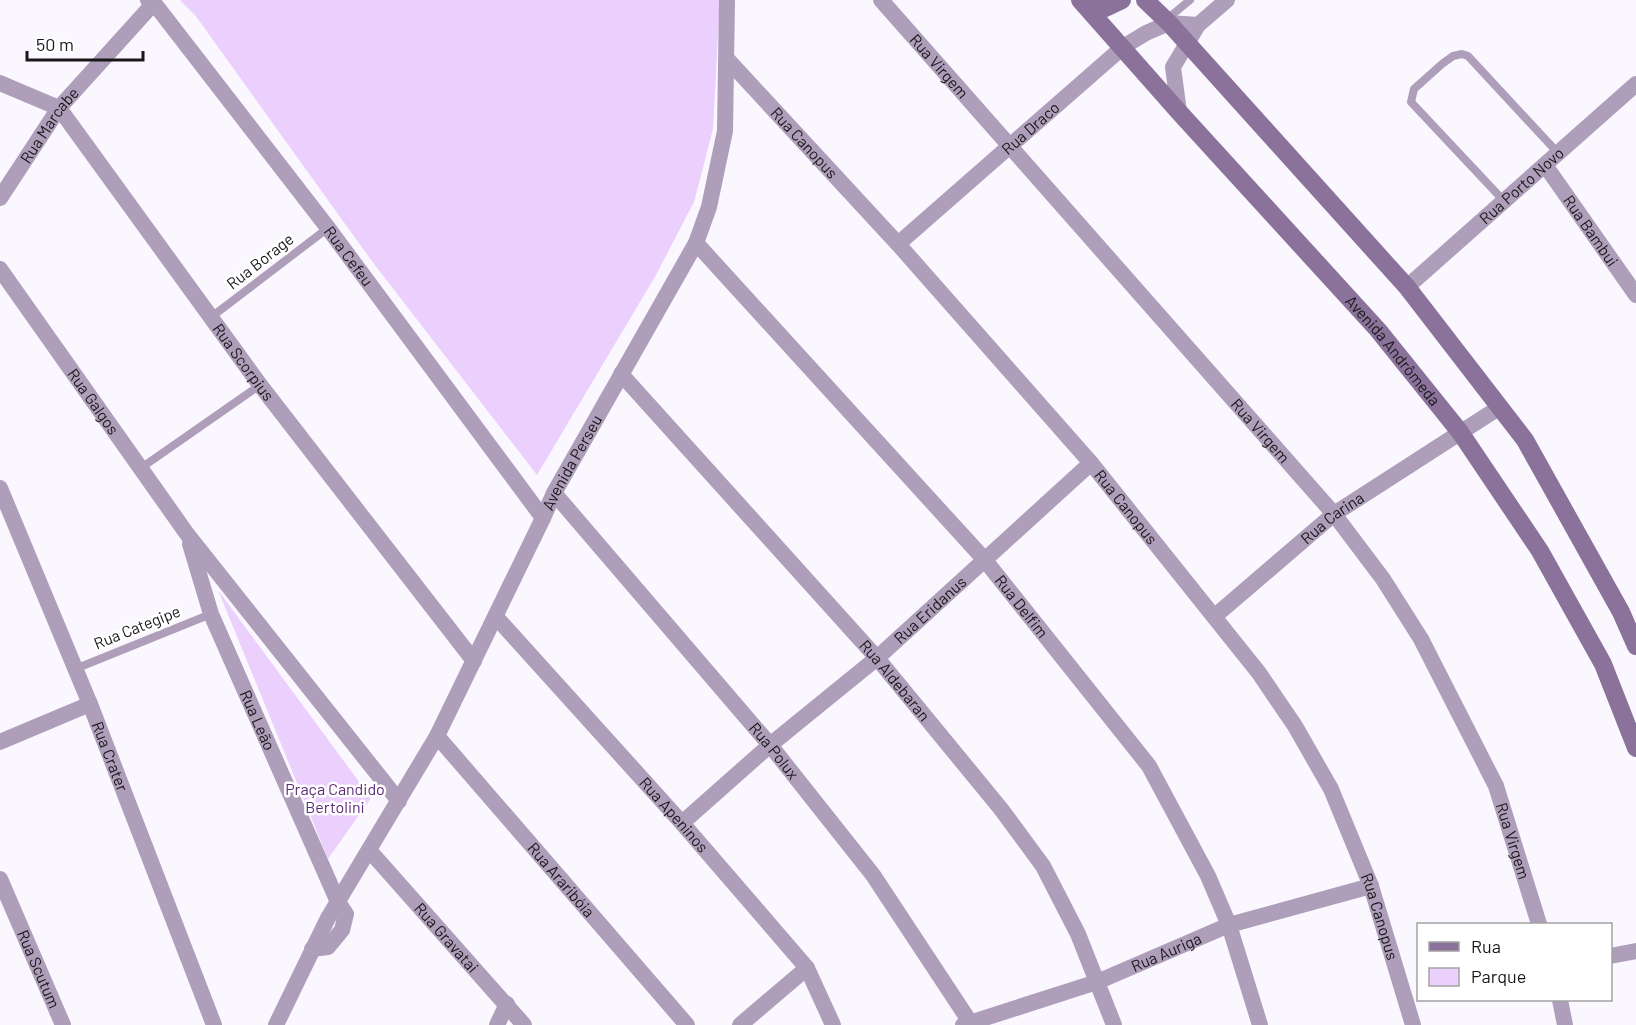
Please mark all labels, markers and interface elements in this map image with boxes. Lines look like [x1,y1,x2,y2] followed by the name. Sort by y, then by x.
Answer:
[27,24,142,62] scale bar
[906,30,973,102] street label: Rua Virgem
[36,33,74,55] text: 50 m
[16,83,82,166] street label: Rua Marcabe
[997,97,1063,158] street label: Rua Draco
[767,103,842,182] street label: Rua Canopus
[1475,143,1567,228] street label: Rua Porto Novo
[1560,191,1623,270] street label: Rua Bambui
[321,222,378,289] street label: Rua Cefeu
[222,229,297,293] street label: Rua Borage
[1342,291,1445,409] street label: Avenida Andrômeda
[209,319,278,404] street label: Rua Scorpius
[64,364,124,438] street label: Rua Galgos
[1228,394,1294,466] street label: Rua Virgem
[538,411,605,513] street label: Avenida Perseu
[1091,465,1162,548] street label: Rua Canopus
[1296,487,1367,547] street label: Rua Carina
[991,571,1053,641] street label: Rua Delfim
[889,572,970,647] street label: Rua Eridanus
[91,601,183,652] street label: Rua Categipe
[856,635,935,724] street label: Rua Aldebaran
[237,687,280,753] street label: Rua Leão
[89,718,133,794] street label: Rua Crater
[746,718,803,783] street label: Rua Polux
[636,773,713,856] street label: Rua Apeninos
[285,779,385,816] park label: Praça Candido Bertolini
[1493,800,1534,881] street label: Rua Virgem
[524,838,599,921] street label: Rua Araribóia
[1358,870,1403,962] street label: Rua Canopus
[411,898,483,976] street label: Rua Gravatai
[1417,923,1612,1001] legend
[14,927,65,1011] street label: Rua Scutum
[1128,928,1204,975] street label: Rua Auriga
[1471,935,1501,957] text: Rua
[1471,965,1526,987] text: Parque

